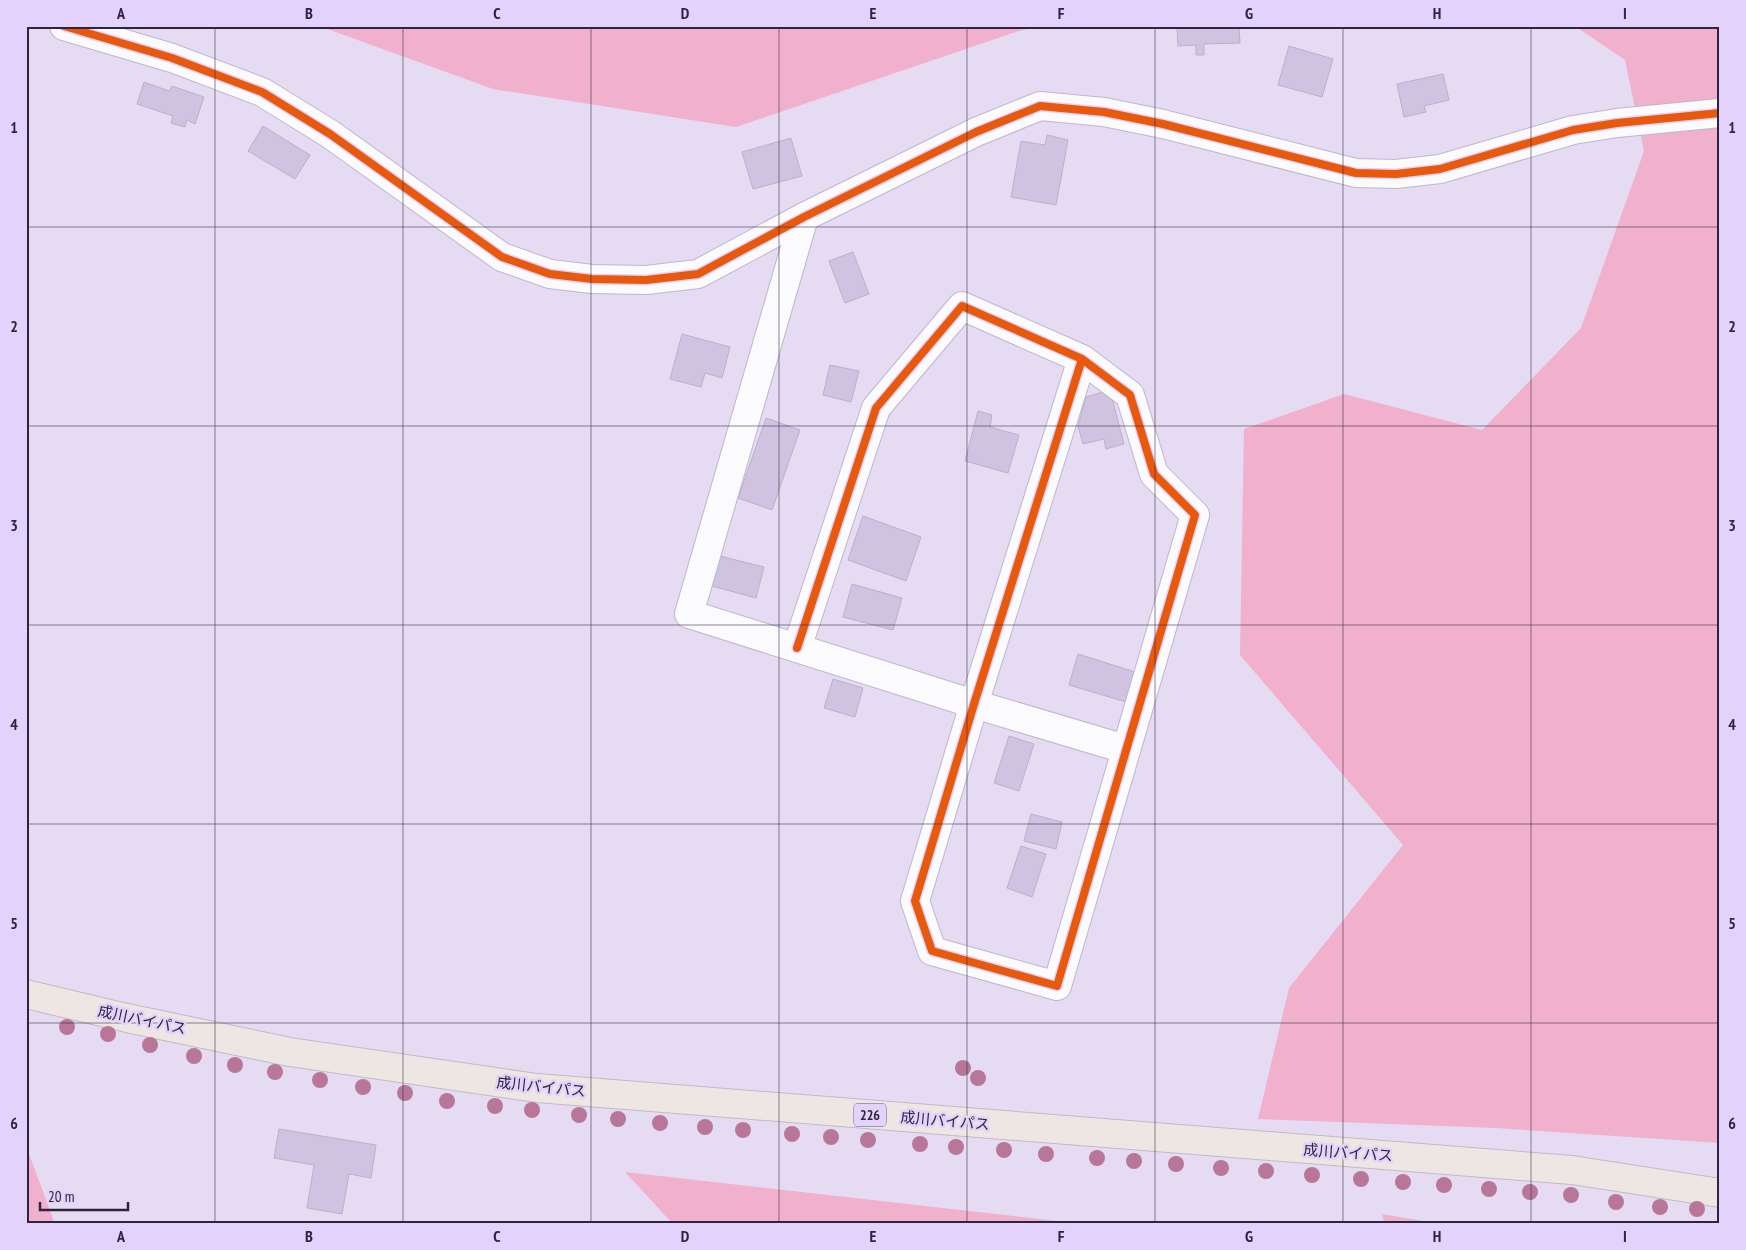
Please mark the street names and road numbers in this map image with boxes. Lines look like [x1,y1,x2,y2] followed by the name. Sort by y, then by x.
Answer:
[96,1001,188,1038] street label: 成川バイパス
[495,1072,587,1101] street label: 成川バイパス
[854,1104,886,1126] road number: 226
[900,1107,991,1134] street label: 成川バイパス
[1303,1140,1393,1165] street label: 成川バイパス

